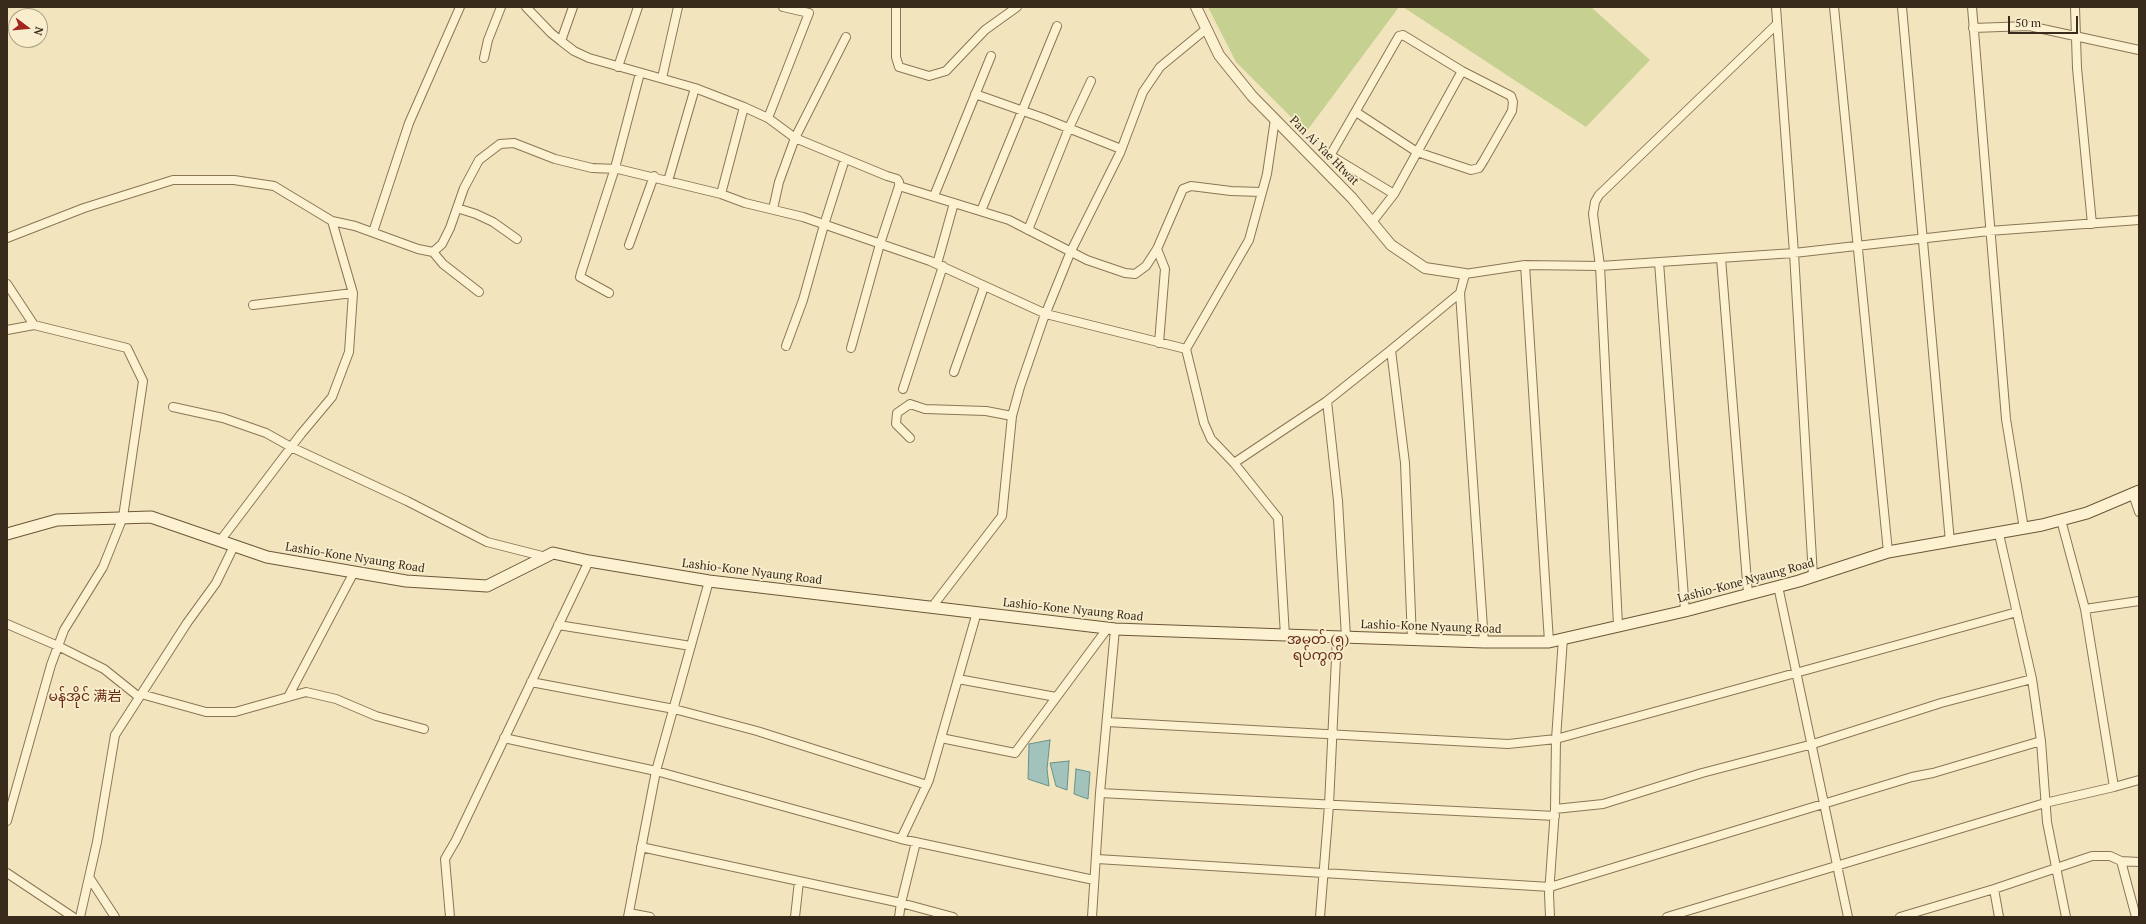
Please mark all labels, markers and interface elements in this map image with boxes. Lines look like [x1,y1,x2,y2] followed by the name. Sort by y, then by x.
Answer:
[8,8,48,48] north arrow
[2010,8,2080,34] scale bar
[2015,15,2041,30] text: 50 m
[31,25,46,37] text: N
[1286,113,1362,189] street label: Pan Ai Yae Htwat
[284,540,426,576] street label: Lashio-Kone Nyaung Road
[681,556,823,588] street label: Lashio-Kone Nyaung Road
[1676,556,1816,606] street label: Lashio-Kone Nyaung Road
[1002,595,1144,625] street label: Lashio-Kone Nyaung Road
[1360,617,1502,637] street label: Lashio-Kone Nyaung Road
[1287,632,1349,664] district label: အမှတ် (၅) ရပ်ကွက်
[49,689,121,705] district label: မန်အိုင် 满岩

